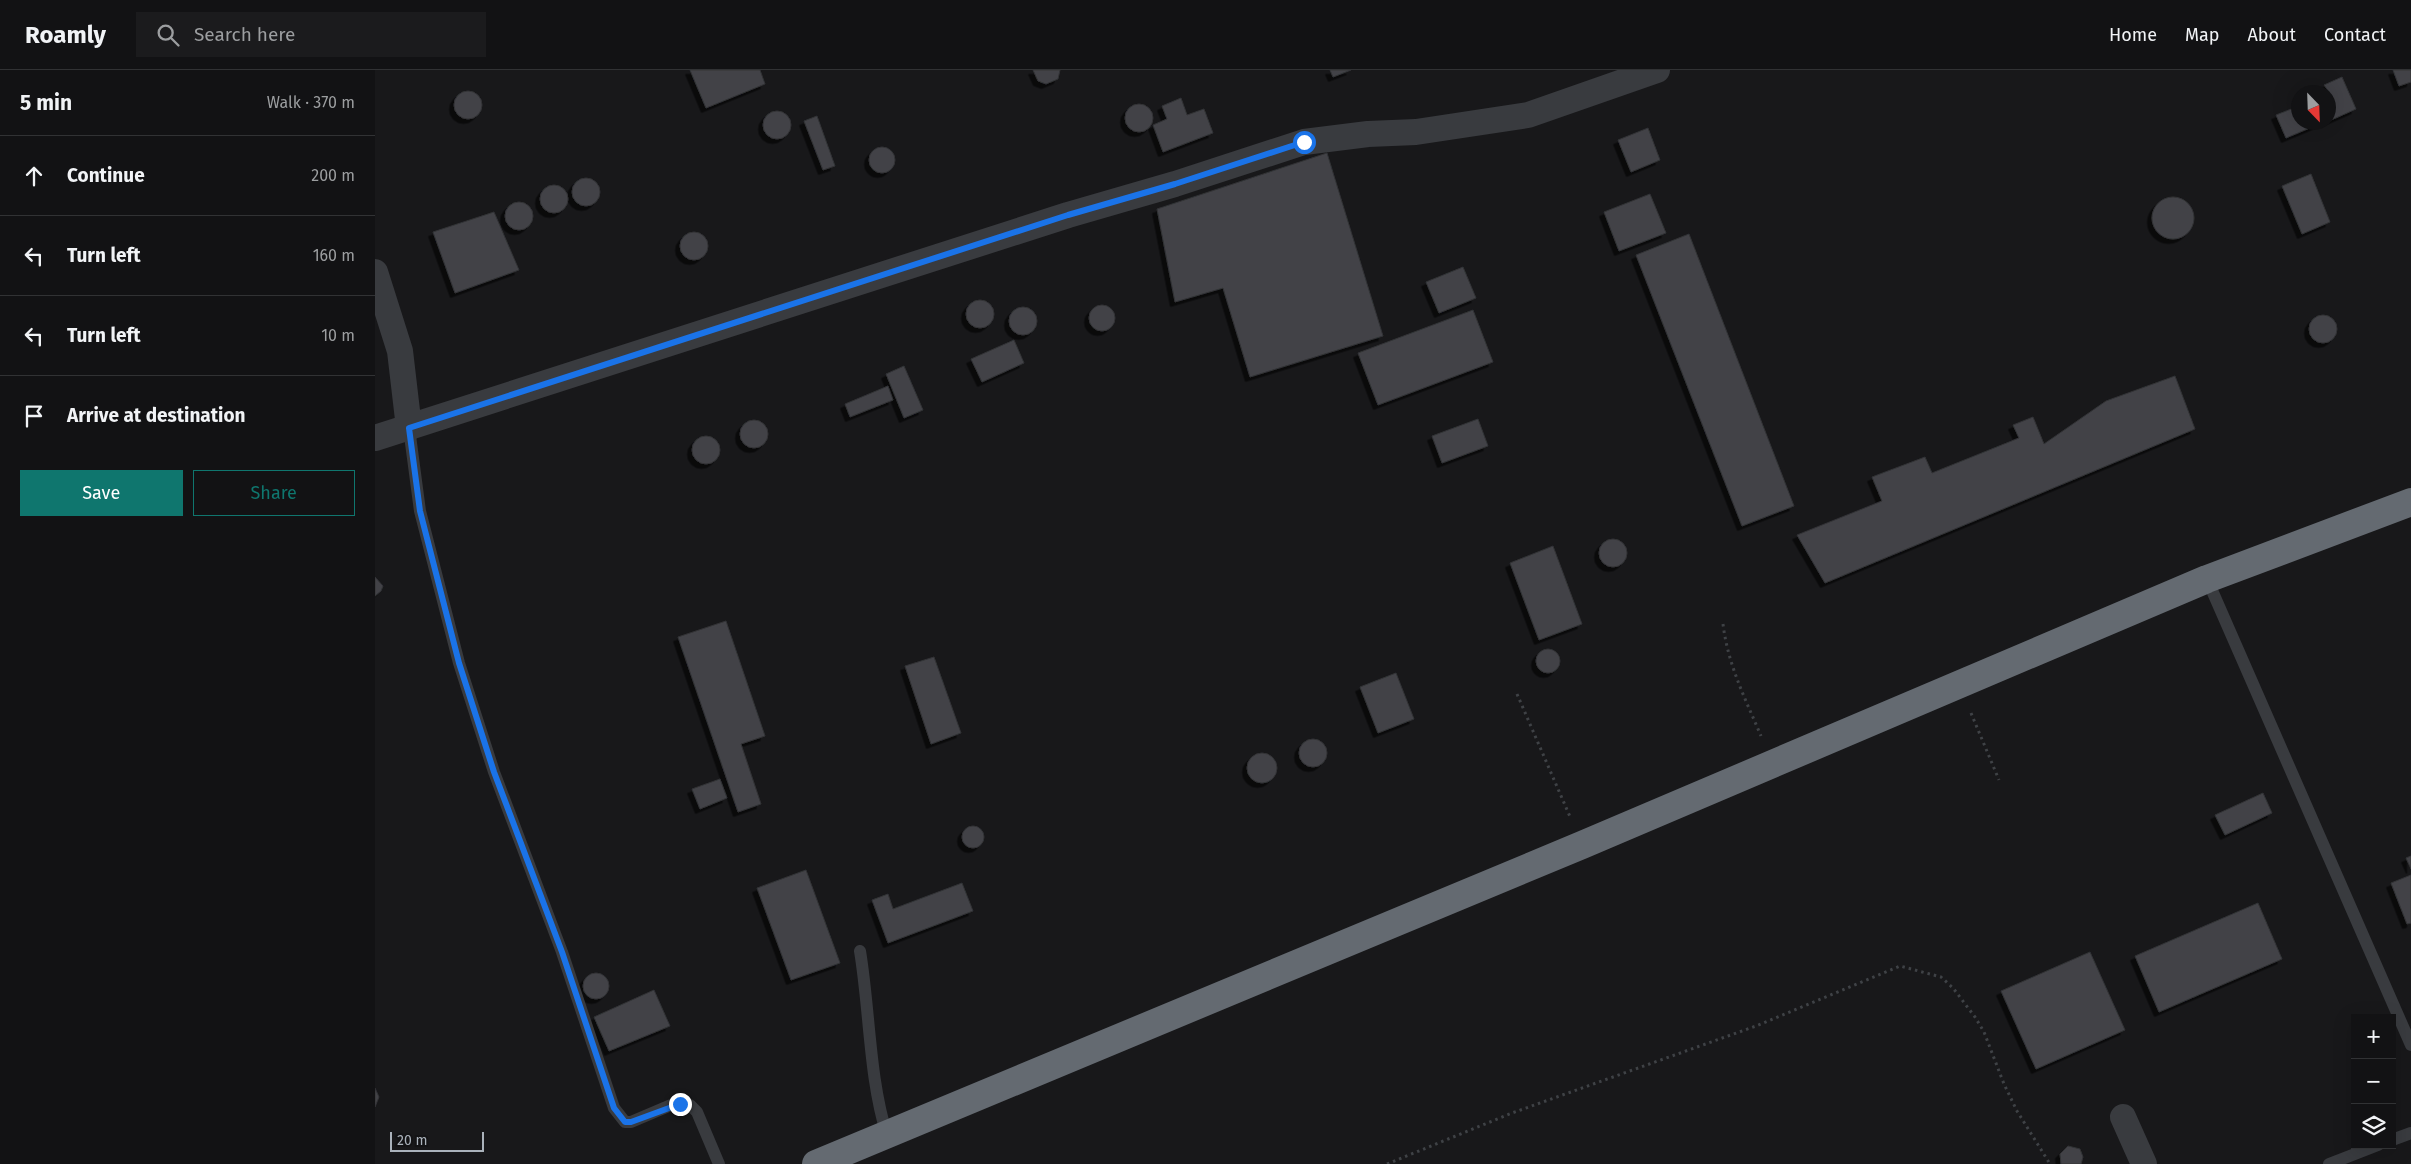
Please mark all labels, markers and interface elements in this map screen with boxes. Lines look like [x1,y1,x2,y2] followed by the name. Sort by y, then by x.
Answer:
[136,12,486,57] search box
[25,21,106,49] text: Roamly
[154,21,182,49] icon: search
[194,23,295,46] text: Search here
[2109,24,2157,46] text: Home
[2185,24,2219,46] text: Map
[2247,24,2296,46] text: About
[2324,24,2386,46] text: Contact
[2291,85,2336,130] north arrow
[20,90,72,116] text: 5 min
[267,93,355,112] text: Walk · 370 m
[1293,131,1316,154] route start
[20,162,48,190] icon: ahead
[67,164,145,187] text: Continue
[311,166,355,185] text: 200 m
[20,242,48,270] icon: left
[67,244,141,267] text: Turn left
[313,246,355,265] text: 160 m
[20,322,48,350] icon: left
[67,324,141,347] text: Turn left
[321,326,355,345] text: 10 m
[20,402,48,430] icon: arrive
[67,404,246,427] text: Arrive at destination
[20,470,183,516] button: Save
[193,470,355,516] button: Share
[2351,1014,2396,1149] map controls
[2351,1014,2396,1059] button: +
[2351,1059,2396,1104] button: −
[669,1093,692,1116] route end
[2351,1104,2396,1149] button: layers
[390,1129,484,1152] scale bar
[397,1132,427,1149] text: 20 m

